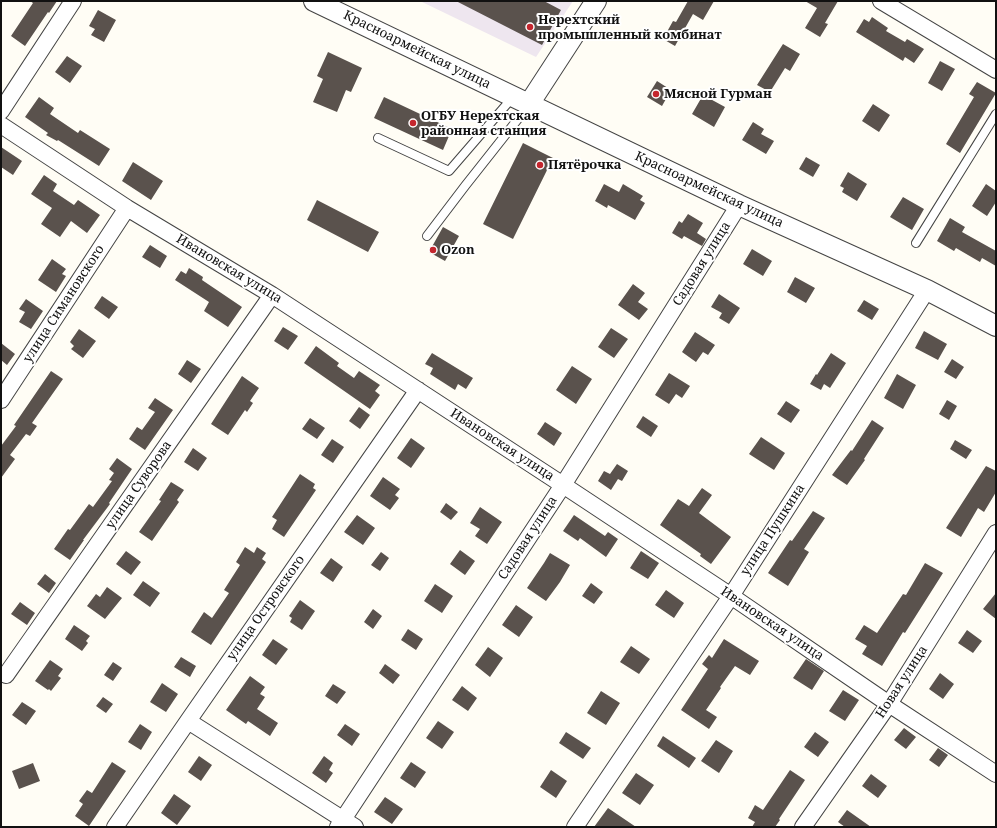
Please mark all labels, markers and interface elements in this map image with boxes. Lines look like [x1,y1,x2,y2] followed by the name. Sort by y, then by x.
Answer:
[341,7,493,93] street label: Красноармейская улица
[538,12,722,43] place label: Нерехтский промышленный комбинат
[525,22,535,32] marker: Нерехтский промышленный комбинат
[664,86,772,102] place label: Мясной Гурман
[651,89,661,99] marker: Мясной Гурман
[421,108,546,139] place label: ОГБУ Нерехтская районная станция
[408,118,418,128] marker: ОГБУ Нерехтская районная станция
[632,149,786,231] street label: Красноармейская улица
[548,157,622,173] place label: Пятёрочка
[535,160,545,170] marker: Пятёрочка
[670,219,734,309] street label: Садовая улица
[173,231,285,307] street label: Ивановская улица
[20,242,108,366] street label: улица Симановского
[441,242,475,258] place label: Ozon
[428,245,438,255] marker: Ozon
[447,406,557,484] street label: Ивановская улица
[103,438,175,532] street label: улица Суворова
[738,481,808,579] street label: улица Пушкина
[495,493,561,583] street label: Садовая улица
[224,552,308,664] street label: улица Островского
[718,584,826,664] street label: Ивановская улица
[873,643,931,721] street label: Новая улица

